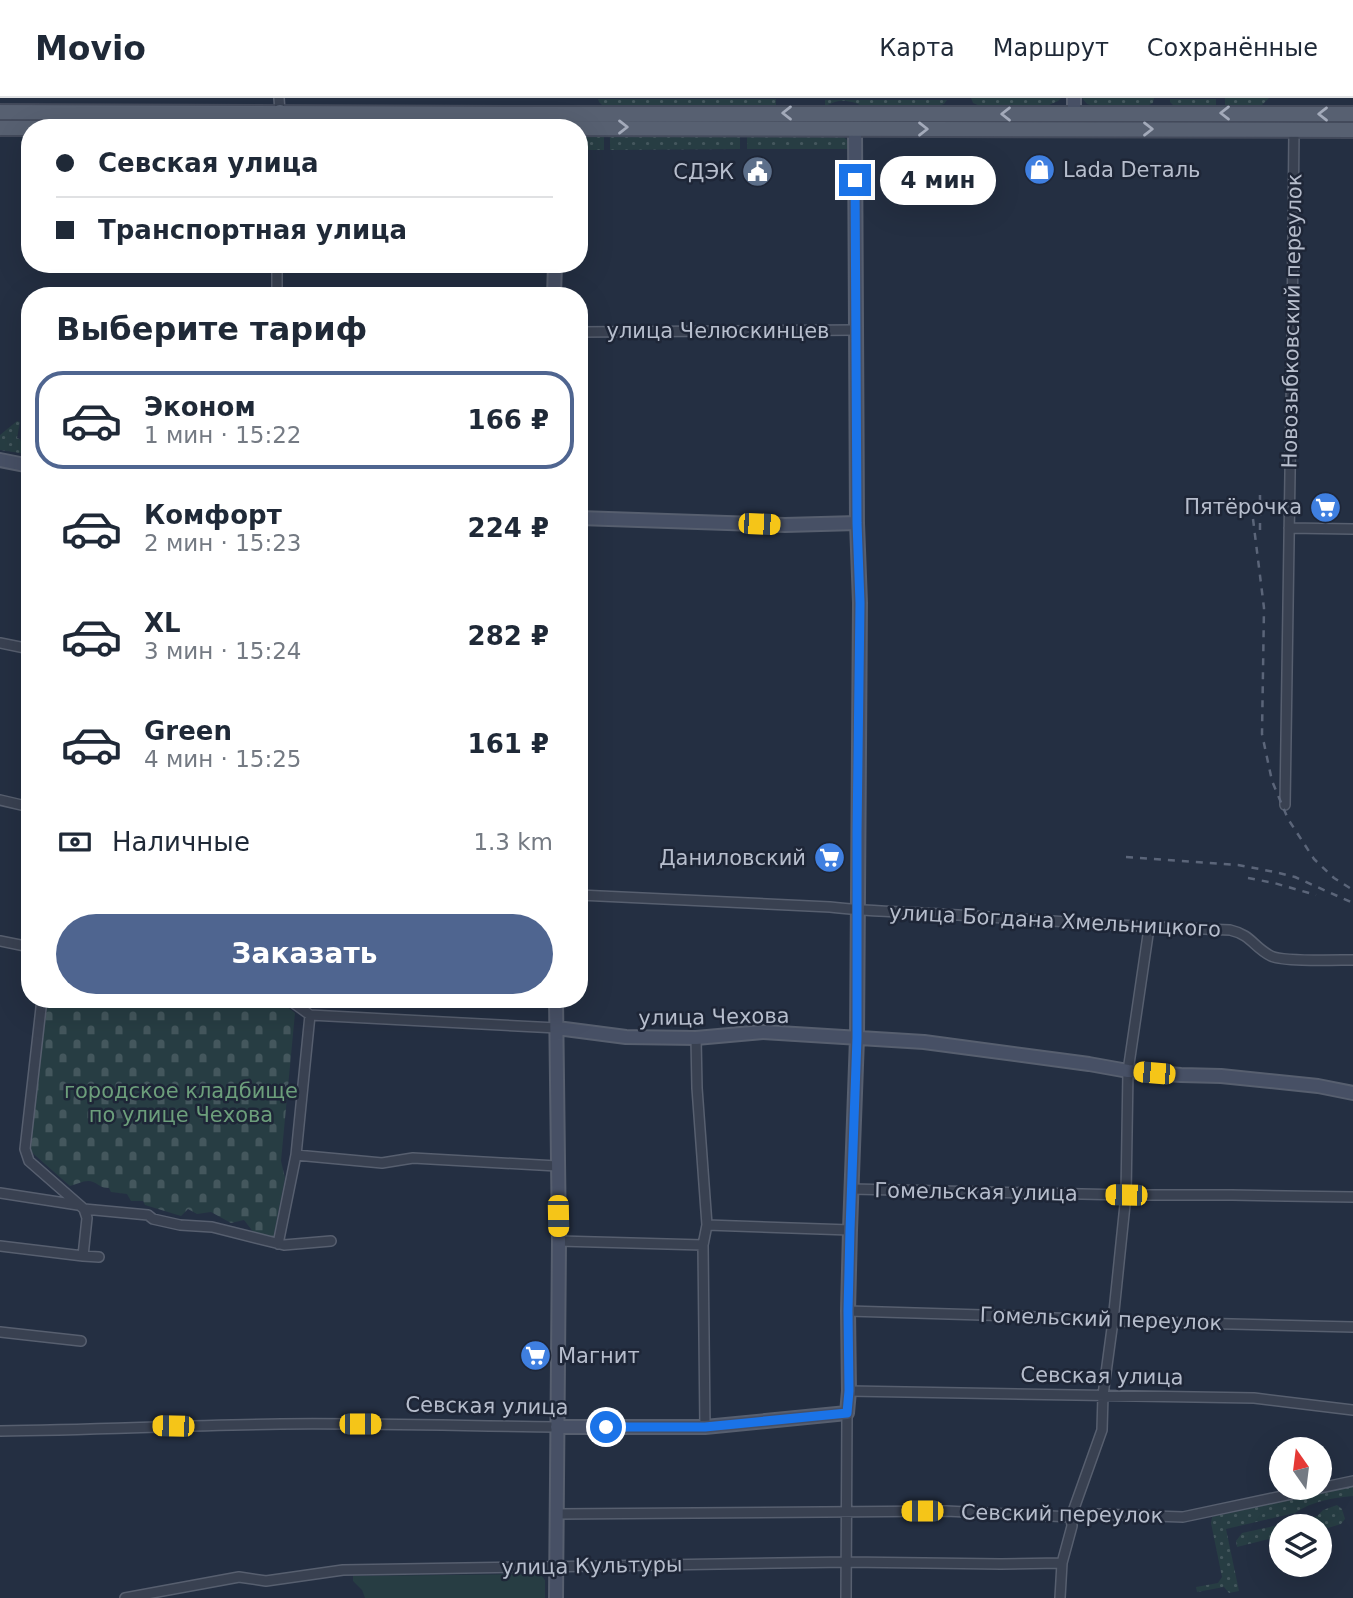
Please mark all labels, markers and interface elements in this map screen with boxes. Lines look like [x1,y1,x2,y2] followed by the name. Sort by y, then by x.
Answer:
[35,29,146,68] text: Movio
[879,34,955,62] text: Карта
[993,34,1109,62] text: Маршрут
[1147,34,1318,62] text: Сохранённые
[781,105,791,121] one-way arrow
[1219,105,1230,121] one-way arrow
[1000,106,1011,122] one-way arrow
[1317,106,1328,122] one-way arrow
[618,119,628,135] one-way arrow
[918,121,929,137] one-way arrow
[1143,121,1153,137] one-way arrow
[98,148,319,178] text: Севская улица
[1023,153,1057,187] shop icon: Lada Dеталь
[740,155,774,189] public building icon: СДЭК
[880,155,995,204] callout: 4 мин
[1063,158,1200,182] place label: Lada Dеталь
[673,160,734,184] place label: СДЭК
[839,164,871,196] route end
[901,167,975,193] text: 4 мин
[1277,173,1307,469] street label: Новозыбковский переулок
[98,215,407,245] text: Транспортная улица
[56,310,367,348] text: Выберите тариф
[607,319,829,343] street label: улица Челюскинцев
[60,389,123,452] icon: car
[144,392,256,422] text: Эконом
[468,405,549,435] text: 166 ₽
[144,422,302,448] text: 1 мин · 15:22
[1308,490,1342,524] supermarket icon: Пятёрочка
[1184,495,1302,519] place label: Пятёрочка
[60,497,123,560] icon: car
[144,500,282,530] text: Комфорт
[468,513,549,543] text: 224 ₽
[738,513,781,535] car
[144,530,302,556] text: 2 мин · 15:23
[60,605,123,668] icon: car
[144,608,181,638] text: XL
[468,621,549,651] text: 282 ₽
[144,638,302,664] text: 3 мин · 15:24
[60,713,123,776] icon: car
[144,716,232,746] text: Green
[468,729,549,759] text: 161 ₽
[144,746,302,772] text: 4 мин · 15:25
[56,823,94,861] icon: cash
[112,827,250,857] text: Наличные
[473,829,553,855] text: 1.3 km
[812,841,846,875] supermarket icon: Даниловский
[659,846,806,870] place label: Даниловский
[888,900,1222,942] street label: улица Богдана Хмельницкого
[56,914,553,994] button: Заказать
[638,1004,790,1030] street label: улица Чехова
[1133,1061,1176,1085] car
[64,1079,298,1127] park label: городское кладбище по улице Чехова
[874,1178,1078,1206] street label: Гомельская улица
[1105,1184,1148,1206] car
[548,1195,569,1237] car
[979,1303,1223,1335] street label: Гомельский переулок
[518,1339,552,1373] supermarket icon: Магнит
[558,1344,640,1368] place label: Магнит
[1020,1363,1184,1389] street label: Севская улица
[405,1393,569,1419] street label: Севская улица
[590,1411,622,1443] route start
[340,1414,382,1435] car
[152,1415,195,1437] car
[1269,1437,1332,1500] north arrow
[1269,1437,1332,1577] map controls
[961,1500,1163,1528] street label: Севский переулок
[902,1501,944,1522] car
[1269,1514,1332,1577] button: layers
[501,1552,683,1580] street label: улица Культуры

